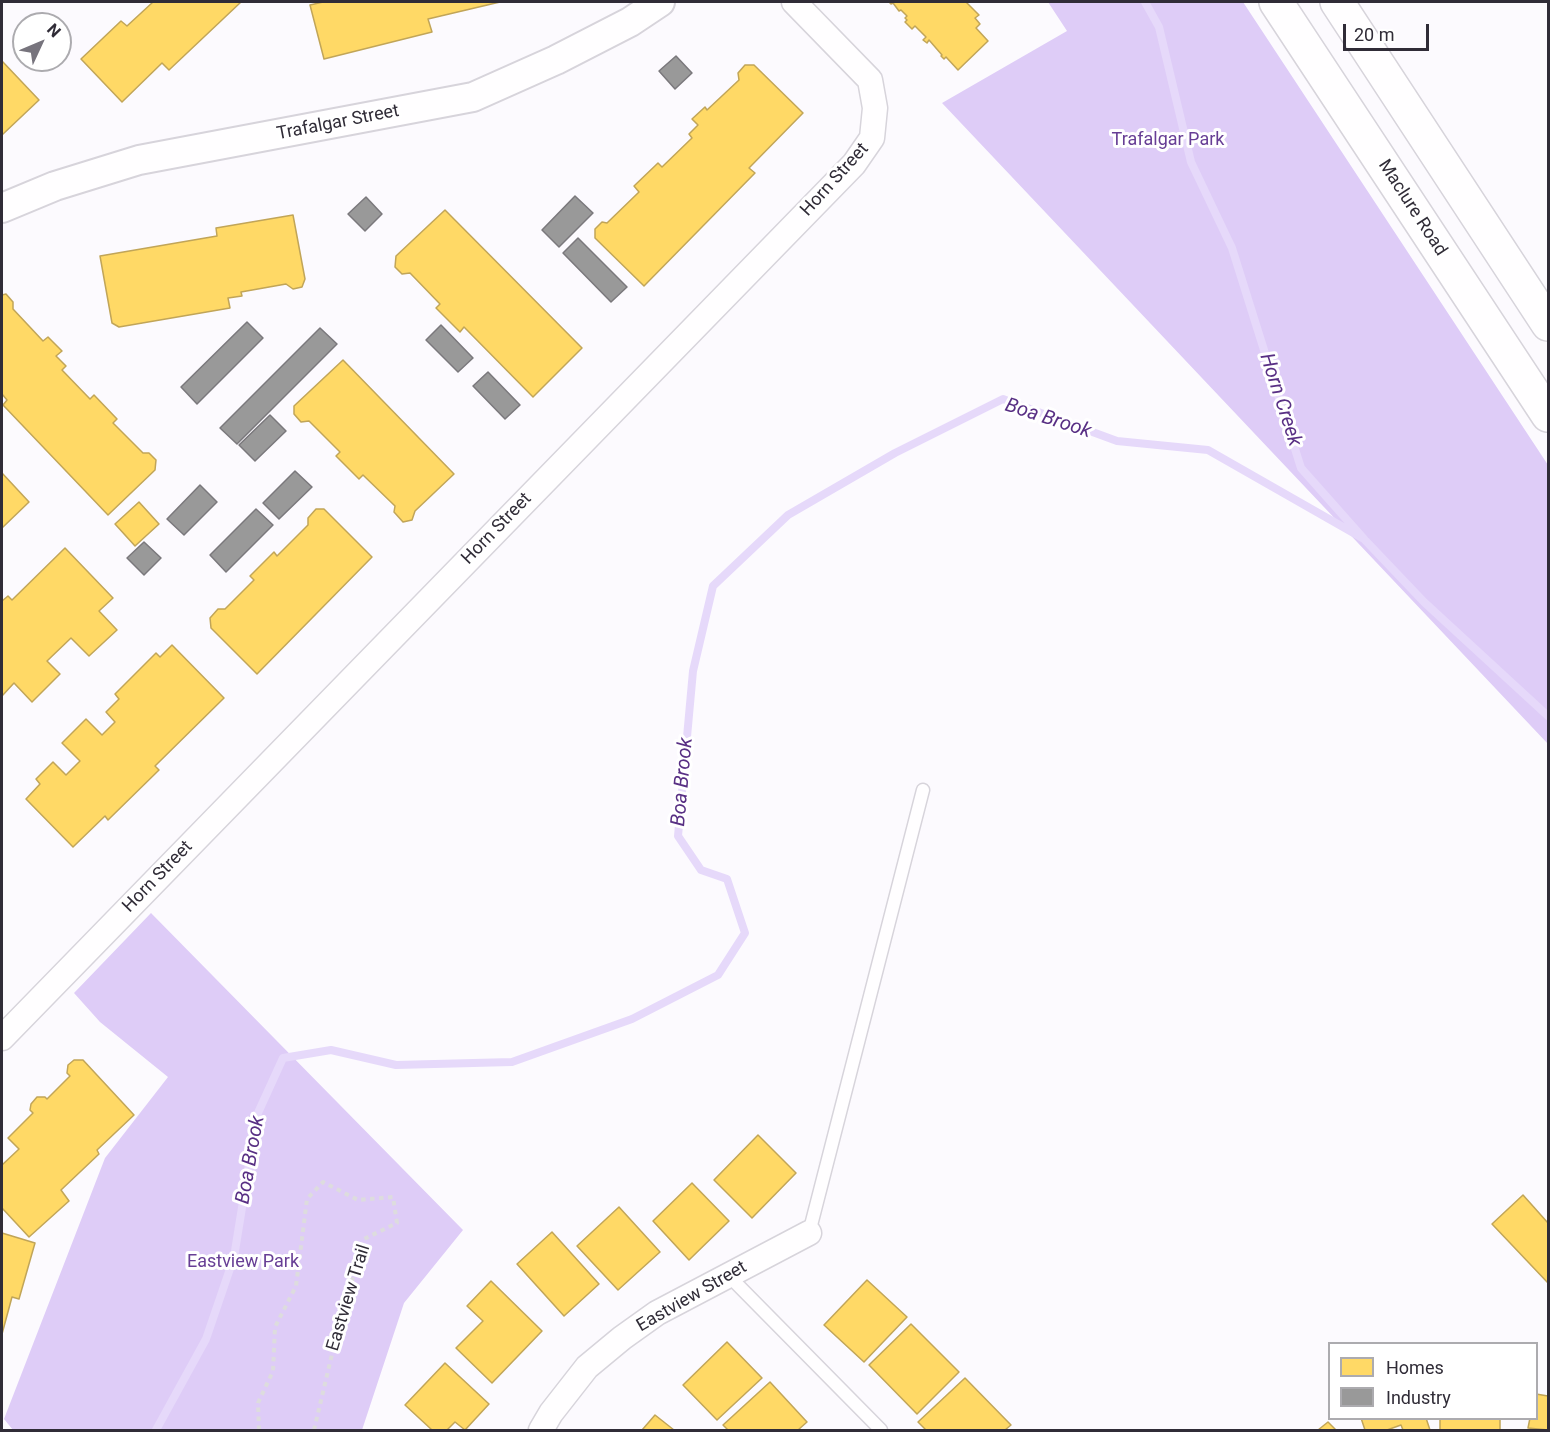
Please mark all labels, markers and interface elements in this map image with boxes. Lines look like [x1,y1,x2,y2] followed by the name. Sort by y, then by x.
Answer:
[12,12,72,72] north arrow
[1346,12,1432,50] scale bar
[43,20,65,41] text: N
[1354,24,1394,45] text: 20 m
[275,101,401,145] street label: Trafalgar Street
[1112,129,1224,151] park label: Trafalgar Park
[796,139,874,221] street label: Horn Street
[1373,156,1451,260] street label: Maclure Road
[1254,350,1306,450] water label: Horn Creek
[1002,394,1094,444] water label: Boa Brook
[458,489,536,569] street label: Horn Street
[667,737,699,827] water label: Boa Brook
[119,837,197,917] street label: Horn Street
[231,1114,271,1206] water label: Boa Brook
[323,1242,375,1354] street label: Eastview Trail
[187,1251,299,1273] park label: Eastview Park
[633,1257,751,1337] street label: Eastview Street
[1328,1342,1538,1420] legend
[1386,1357,1444,1378] text: Homes
[1386,1387,1451,1408] text: Industry

